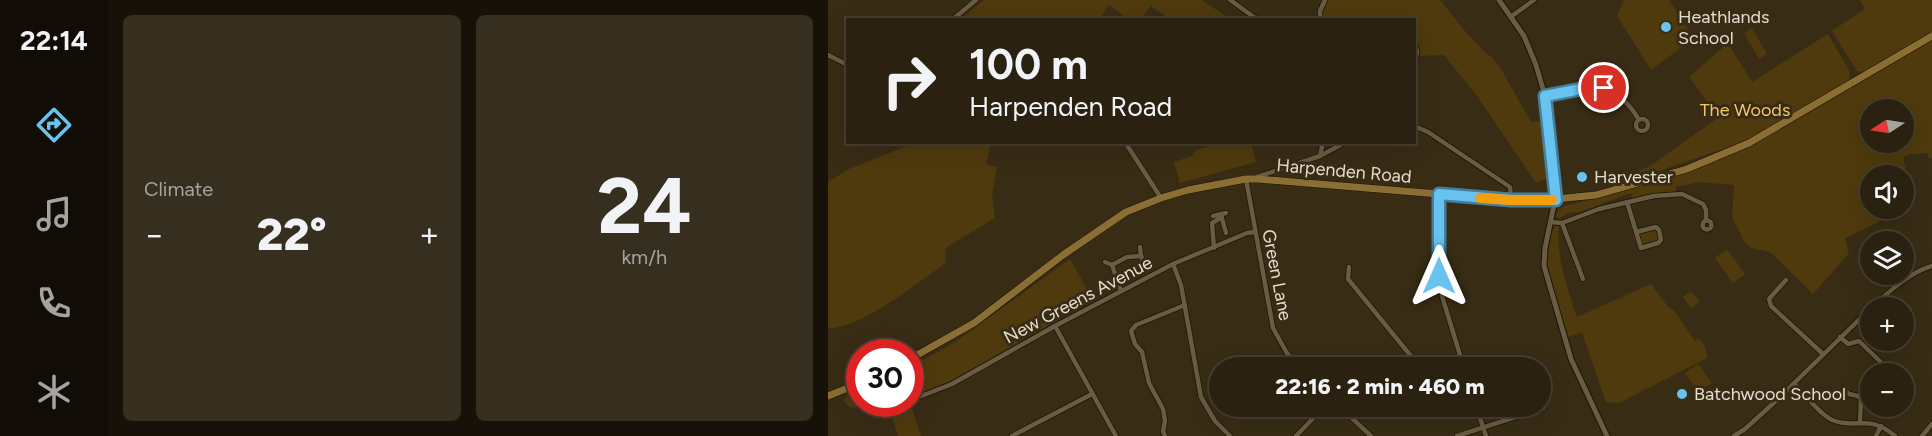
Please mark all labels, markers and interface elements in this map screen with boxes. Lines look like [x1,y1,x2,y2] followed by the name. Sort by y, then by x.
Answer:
[1678,6,1770,49] place label: Heathlands School
[1659,20,1673,34] marker: Heathlands School
[20,24,88,57] text: 22:14
[969,39,1088,90] text: 100 m
[870,42,948,120] icon: right
[1578,62,1629,113] pin
[1587,71,1620,104] icon: arrive
[969,90,1172,123] text: Harpenden Road
[1700,99,1790,121] park label: The Woods
[1860,99,1914,153] north arrow
[1860,99,1914,417] map controls
[33,104,75,146] icon: directions
[1276,154,1412,188] street label: Harpenden Road
[597,159,692,253] text: 24
[1860,165,1914,219] button: sound
[1594,166,1673,188] place label: Harvester
[1575,170,1589,184] marker: Harvester
[144,177,213,201] text: Climate
[33,193,75,235] icon: music
[257,207,327,261] text: 22°
[144,215,165,254] text: −
[419,215,440,254] text: +
[1257,228,1297,323] street label: Green Lane
[1860,231,1914,285] button: layers
[1407,244,1471,308] position arrow
[621,245,667,269] text: km/h
[1000,251,1156,349] street label: New Greens Avenue
[33,282,75,324] icon: phone
[1860,297,1914,351] button: +
[846,339,924,417] speed limit sign: 30
[1860,363,1914,417] button: −
[33,371,75,413] icon: climate
[1275,373,1485,400] text: 22:16 · 2 min · 460 m
[1694,383,1846,405] place label: Batchwood School
[1675,387,1689,401] marker: Batchwood School

